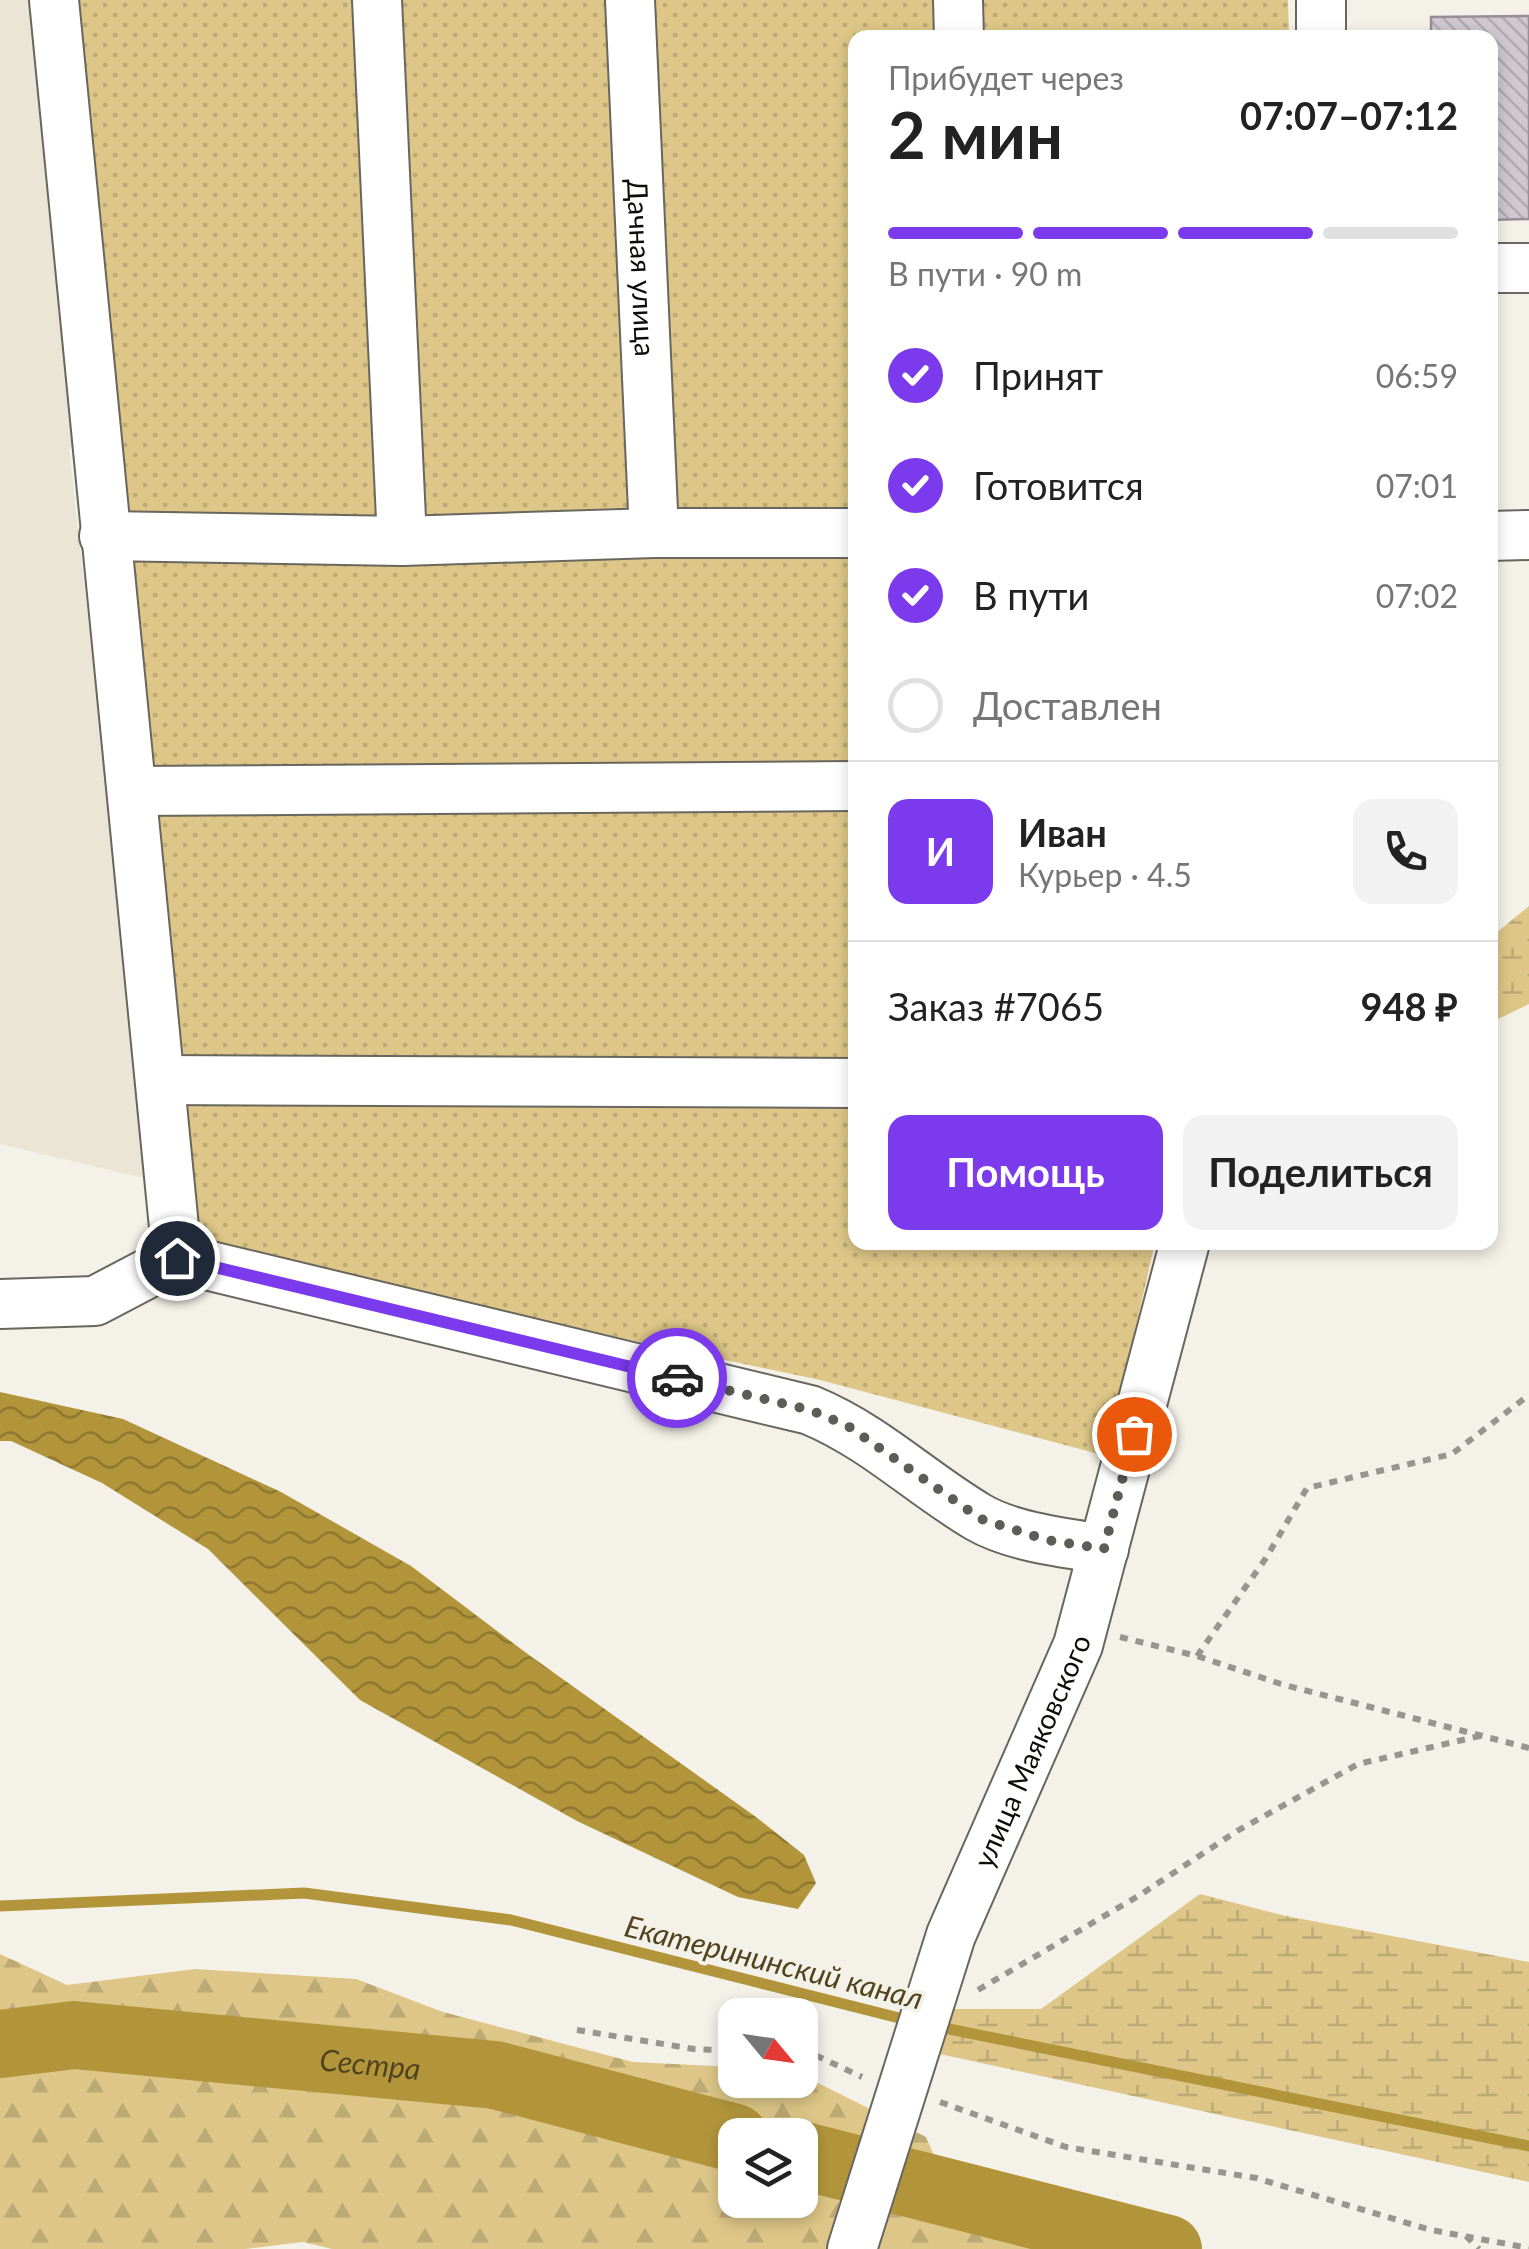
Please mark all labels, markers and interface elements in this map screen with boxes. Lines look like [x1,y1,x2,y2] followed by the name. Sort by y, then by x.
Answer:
[888,58,1124,97] text: Прибудет через
[1240,92,1458,138] text: 07:07–07:12
[888,95,1063,173] text: 2 мин
[621,178,663,357] street label: Дачная улица
[888,254,1082,293] text: В пути · 90 m
[888,348,943,403] icon: check
[973,352,1103,398] text: Принят
[1376,356,1458,395] text: 06:59
[888,458,943,513] icon: check
[973,462,1144,508] text: Готовится
[1376,466,1458,505] text: 07:01
[888,568,943,623] icon: check
[973,572,1089,618] text: В пути
[1376,576,1458,615] text: 07:02
[973,682,1162,728] text: Доставлен
[1353,799,1458,904] button: phone
[1018,809,1107,855] text: Иван
[926,828,955,874] text: И
[1018,855,1192,894] text: Курьер · 4.5
[888,983,1104,1029] text: Заказ #7065
[1361,983,1458,1029] text: 948 ₽
[888,1115,1163,1230] button: Помощь
[1183,1115,1458,1230] button: Поделиться
[135,1216,220,1301] pin
[150,1231,205,1286] icon: home
[627,1328,727,1428] courier
[650,1351,705,1406] icon: car
[1092,1392,1177,1477] pin
[1107,1407,1162,1462] icon: bag
[966,1631,1097,1873] street label: улица Маяковского
[621,1907,927,2015] water label: Екатерининский канал
[718,1998,818,2098] north arrow
[718,1998,818,2218] map controls
[318,2040,422,2086] water label: Сестра
[718,2118,818,2218] button: layers

